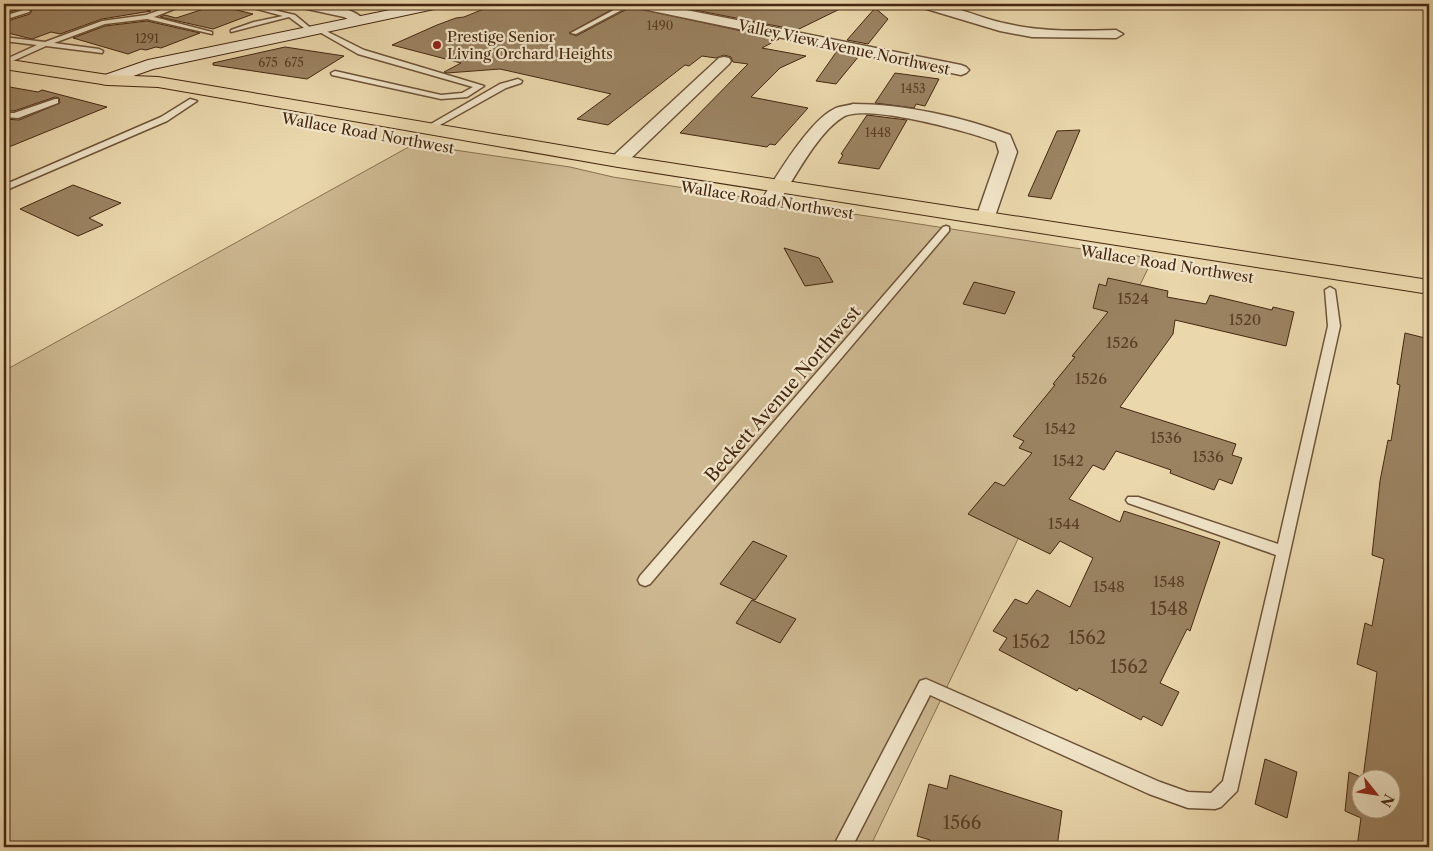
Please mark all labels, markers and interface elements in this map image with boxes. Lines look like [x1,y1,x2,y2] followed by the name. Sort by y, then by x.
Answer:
[735,15,952,79] street label: Valley View Avenue Northwest
[647,18,673,33] house number: 1490
[447,27,613,63] place label: Prestige Senior Living Orchard Heights
[135,31,159,46] house number: 1291
[431,39,443,51] marker: Prestige Senior Living Orchard Heights
[258,55,278,70] house number: 675
[284,55,304,70] house number: 675
[900,81,926,96] house number: 1453
[279,108,457,158] street label: Wallace Road Northwest
[865,125,891,140] house number: 1448
[678,177,856,223] street label: Wallace Road Northwest
[1078,241,1256,287] street label: Wallace Road Northwest
[1117,289,1149,308] house number: 1524
[700,301,866,487] street label: Beckett Avenue Northwest
[1229,310,1261,329] house number: 1520
[1106,333,1138,352] house number: 1526
[1075,369,1107,388] house number: 1526
[1044,419,1076,438] house number: 1542
[1150,428,1182,447] house number: 1536
[1192,447,1224,466] house number: 1536
[1052,451,1084,470] house number: 1542
[1048,514,1080,533] house number: 1544
[1153,572,1185,591] house number: 1548
[1093,577,1125,596] house number: 1548
[1150,598,1188,620] house number: 1548
[1068,627,1106,649] house number: 1562
[1012,631,1050,653] house number: 1562
[1110,656,1148,678] house number: 1562
[1350,768,1400,818] north arrow
[1376,791,1398,810] text: N
[943,812,981,834] house number: 1566

